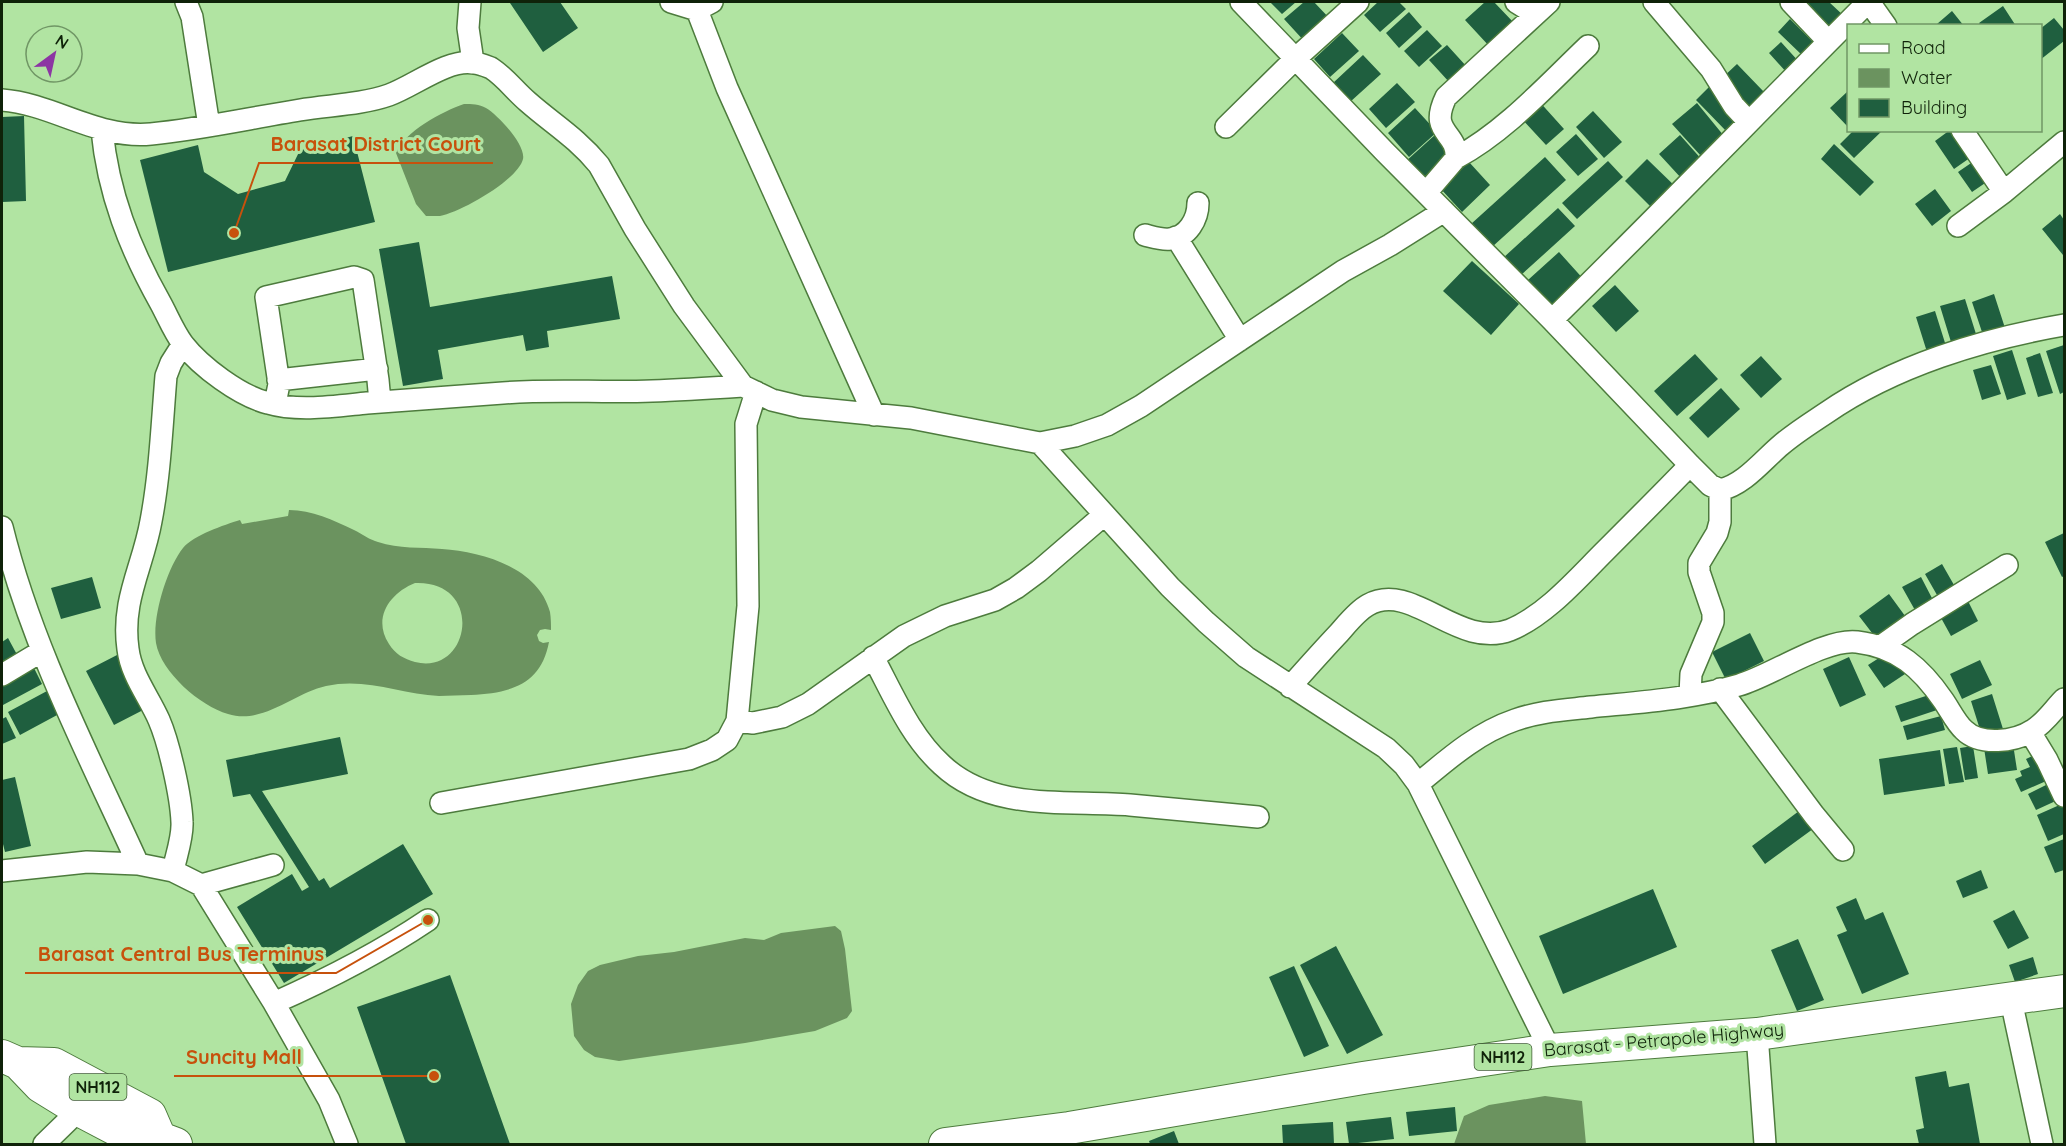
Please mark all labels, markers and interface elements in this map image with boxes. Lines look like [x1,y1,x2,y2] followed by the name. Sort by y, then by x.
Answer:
[24,24,84,84] north arrow
[1847,24,2042,132] legend
[52,30,73,53] text: N
[1901,36,1946,59] text: Road
[1901,66,1952,89] text: Water
[1901,96,1967,119] text: Building
[259,125,493,163] callout: Barasat District Court
[271,131,481,156] text: Barasat District Court
[25,935,336,973] callout: Barasat Central Bus Terminus
[38,941,324,966] text: Barasat Central Bus Terminus
[1543,1018,1785,1061] street label: Barasat - Petrapole Highway
[174,1038,314,1076] callout: Suncity Mall
[186,1044,302,1069] text: Suncity Mall
[1474,1044,1532,1070] road number: NH112
[70,1074,126,1100] road number: NH112

